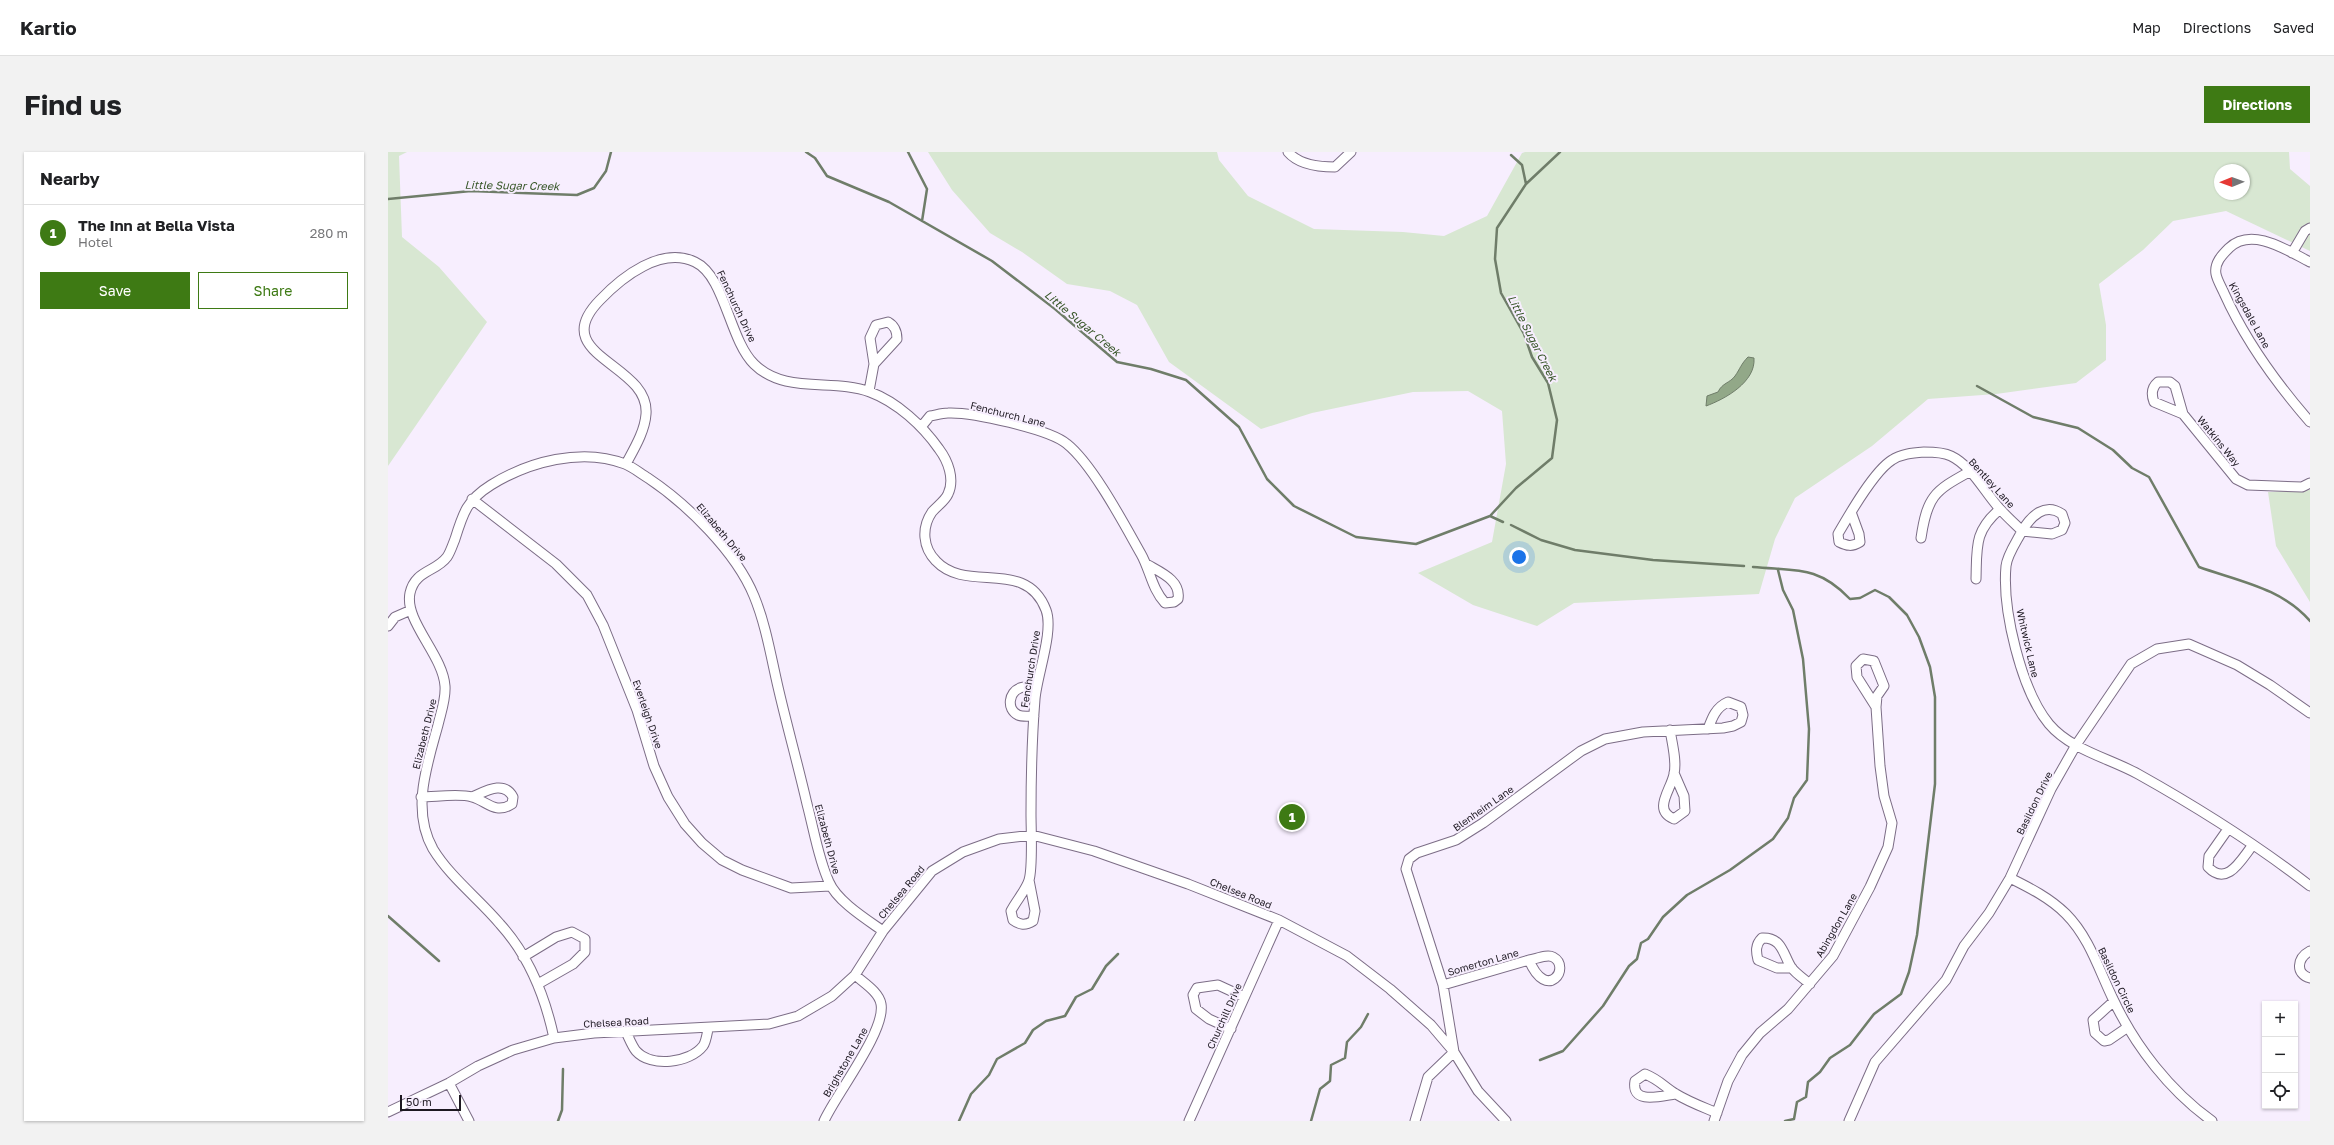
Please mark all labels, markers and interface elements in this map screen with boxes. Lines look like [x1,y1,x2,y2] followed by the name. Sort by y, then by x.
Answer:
[20,16,77,39] text: Kartio
[2132,19,2161,36] text: Map
[2183,19,2251,36] text: Directions
[2273,19,2314,36] text: Saved
[2204,86,2310,123] button: Directions
[24,88,122,121] text: Find us
[2214,164,2250,200] north arrow
[40,168,100,189] text: Nearby
[464,178,561,193] water label: Little Sugar Creek
[78,216,235,234] text: The Inn at Bella Vista
[50,225,56,241] text: 1
[310,225,348,241] text: 280 m
[78,234,113,250] text: Hotel
[715,268,759,344] street label: Fenchurch Drive
[40,272,190,309] button: Save
[198,272,348,309] button: Share
[2227,280,2273,350] street label: Kingsdale Lane
[1042,288,1125,360] water label: Little Sugar Creek
[1505,293,1561,385] water label: Little Sugar Creek
[969,399,1047,429] street label: Fenchurch Lane
[2195,413,2243,469] street label: Watkins Way
[1967,456,2018,510] street label: Bentley Lane
[694,501,750,564] street label: Elizabeth Drive
[1509,547,1529,567] your location
[2014,607,2042,679] street label: Whitwick Lane
[1018,629,1042,709] street label: Fenchurch Drive
[631,678,666,750] street label: Everleigh Drive
[409,697,439,770] street label: Elizabeth Drive
[2013,769,2055,837] street label: Basildon Drive
[1450,783,1516,833] street label: Blenheim Lane
[1279,802,1305,832] pin: 1
[813,803,843,876] street label: Elizabeth Drive
[875,863,927,921] street label: Chelsea Road
[1208,875,1274,911] street label: Chelsea Road
[1813,891,1859,959] street label: Abingdon Lane
[2096,945,2138,1015] street label: Basildon Circle
[1446,946,1520,978] street label: Somerton Lane
[1204,981,1244,1051] street label: Churchill Drive
[2262,1001,2298,1109] map controls
[2262,1001,2298,1037] button: +
[583,1014,649,1030] street label: Chelsea Road
[820,1025,870,1099] street label: Brighstone Lane
[2262,1037,2298,1073] button: −
[2262,1073,2298,1109] button: locate
[400,1093,461,1112] scale bar
[406,1095,432,1108] text: 50 m

